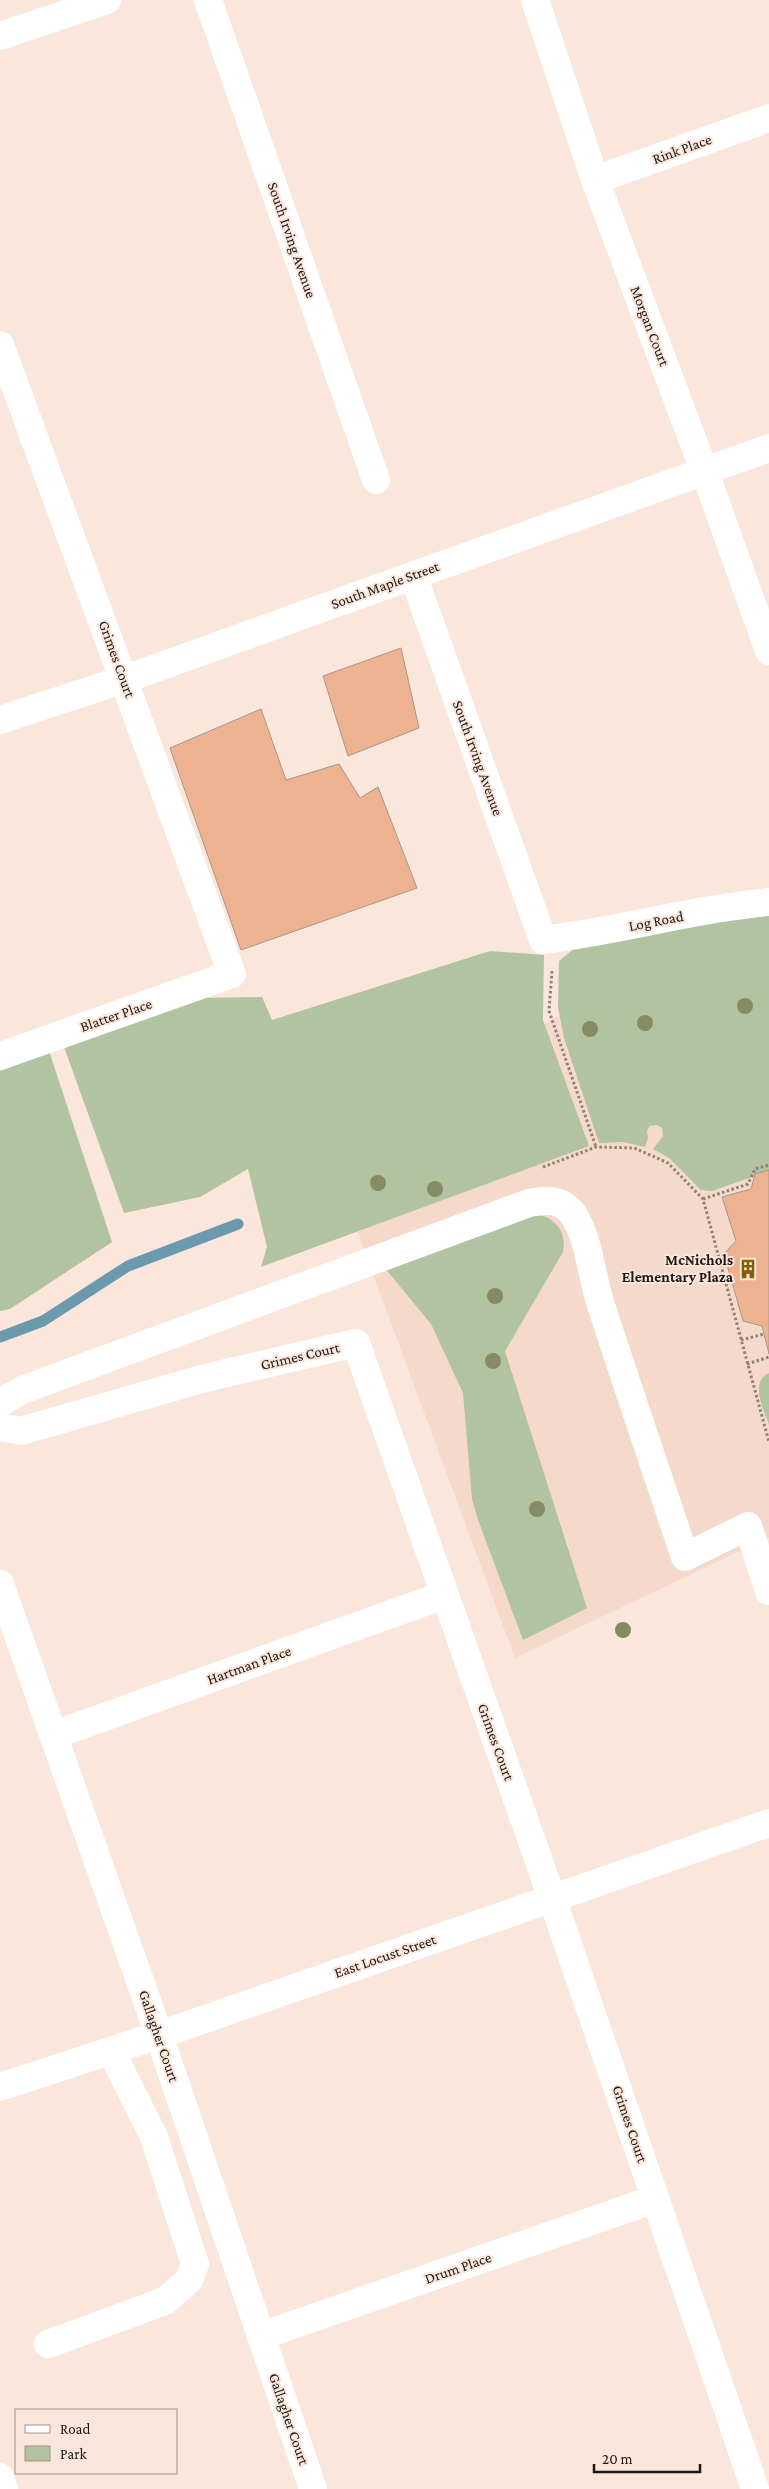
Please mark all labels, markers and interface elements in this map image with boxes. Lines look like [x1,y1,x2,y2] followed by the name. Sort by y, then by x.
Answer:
[650,131,714,167] street label: Rink Place
[264,180,319,301] street label: South Irving Avenue
[626,284,673,370] street label: Morgan Court
[329,558,443,613] street label: South Maple Street
[96,618,139,701] street label: Grimes Court
[449,698,506,818] street label: South Irving Avenue
[627,908,685,935] street label: Log Road
[78,995,154,1035] street label: Blatter Place
[622,1252,734,1285] place label: McNichols Elementary Plaza
[737,1258,759,1280] building icon: McNichols Elementary Plaza
[259,1339,342,1373] street label: Grimes Court
[205,1642,294,1688] street label: Hartman Place
[475,1701,518,1784] street label: Grimes Court
[332,1931,439,1981] street label: East Locust Street
[135,1988,182,2085] street label: Gallagher Court
[609,2083,651,2166] street label: Grimes Court
[423,2249,494,2287] street label: Drum Place
[265,2371,312,2468] street label: Gallagher Court
[15,2409,178,2474] legend
[60,2421,91,2437] text: Road
[594,2442,700,2474] scale bar
[60,2446,87,2462] text: Park
[602,2451,633,2467] text: 20 m

